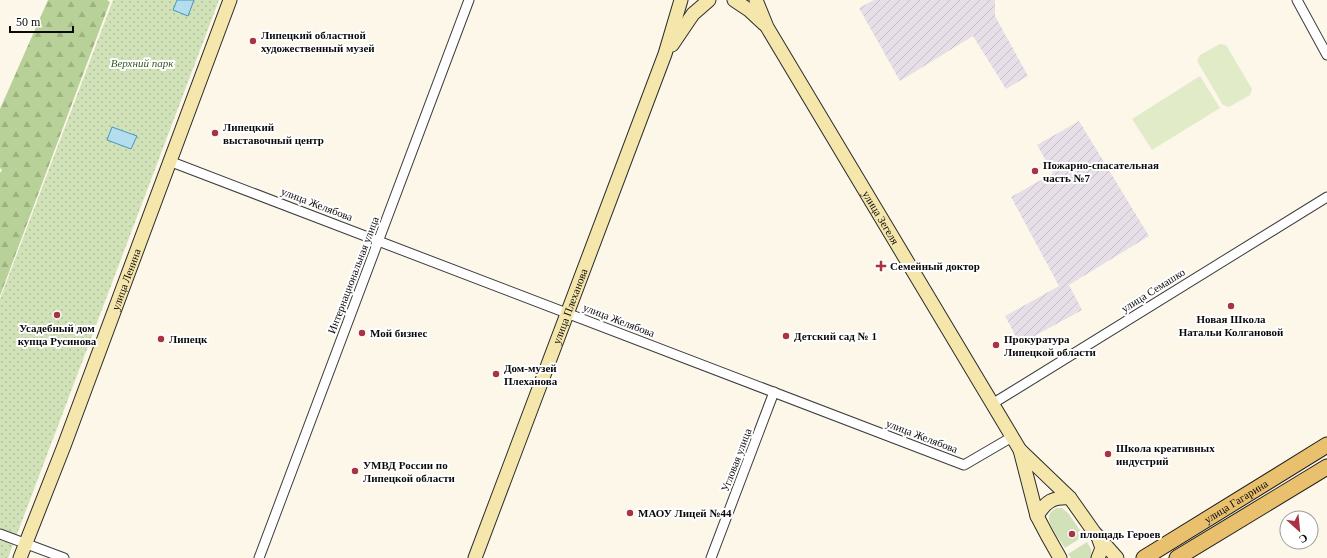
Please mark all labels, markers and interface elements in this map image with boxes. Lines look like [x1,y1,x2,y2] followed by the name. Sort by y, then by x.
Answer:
[10,8,73,34] scale bar
[16,15,41,29] text: 50 m
[261,29,375,54] place label: Липецкий областной художественный музей
[248,36,258,46] marker: Липецкий областной художественный музей
[111,57,174,69] park label: Верхний парк
[223,121,324,146] place label: Липецкий выставочный центр
[210,128,220,138] marker: Липецкий выставочный центр
[1043,159,1159,184] place label: Пожарно-спасательная часть №7
[1030,166,1040,176] marker: Пожарно-спасательная часть №7
[280,185,355,223] street label: улица Желябова
[860,188,901,246] street label: улица Зегеля
[325,215,381,335] street label: Интернациональная улица
[109,247,143,312] street label: улица Ленина
[875,260,887,272] marker: Семейный доктор
[890,260,980,272] place label: Семейный доктор
[1119,265,1187,314] street label: улица Семашко
[550,267,590,346] street label: улица Плеханова
[582,301,657,339] street label: улица Желябова
[1226,301,1236,311] marker: Новая Школа Натальи Колгановой
[52,310,62,320] marker: Усадебный дом купца Русинова
[1179,313,1284,338] place label: Новая Школа Натальи Колгановой
[18,322,97,347] place label: Усадебный дом купца Русинова
[370,327,427,339] place label: Мой бизнес
[357,328,367,338] marker: Мой бизнес
[794,330,877,342] place label: Детский сад № 1
[781,331,791,341] marker: Детский сад № 1
[169,333,208,345] place label: Липецк
[1004,333,1097,358] place label: Прокуратура Липецкой области
[156,334,166,344] marker: Липецк
[991,340,1001,350] marker: Прокуратура Липецкой области
[504,362,558,387] place label: Дом-музей Плеханова
[491,369,501,379] marker: Дом-музей Плеханова
[885,417,960,455] street label: улица Желябова
[718,427,754,493] street label: Угловая улица
[1116,442,1215,467] place label: Школа креативных индустрий
[1103,449,1113,459] marker: Школа креативных индустрий
[363,459,456,484] place label: УМВД России по Липецкой области
[350,466,360,476] marker: УМВД России по Липецкой области
[1202,477,1270,525] street label: улица Гагарина
[638,507,732,519] place label: МАОУ Лицей №44
[625,508,635,518] marker: МАОУ Лицей №44
[1279,510,1319,550] north arrow
[1080,528,1160,540] place label: площадь Героев
[1067,529,1077,539] marker: площадь Героев
[1297,532,1310,546] text: С

